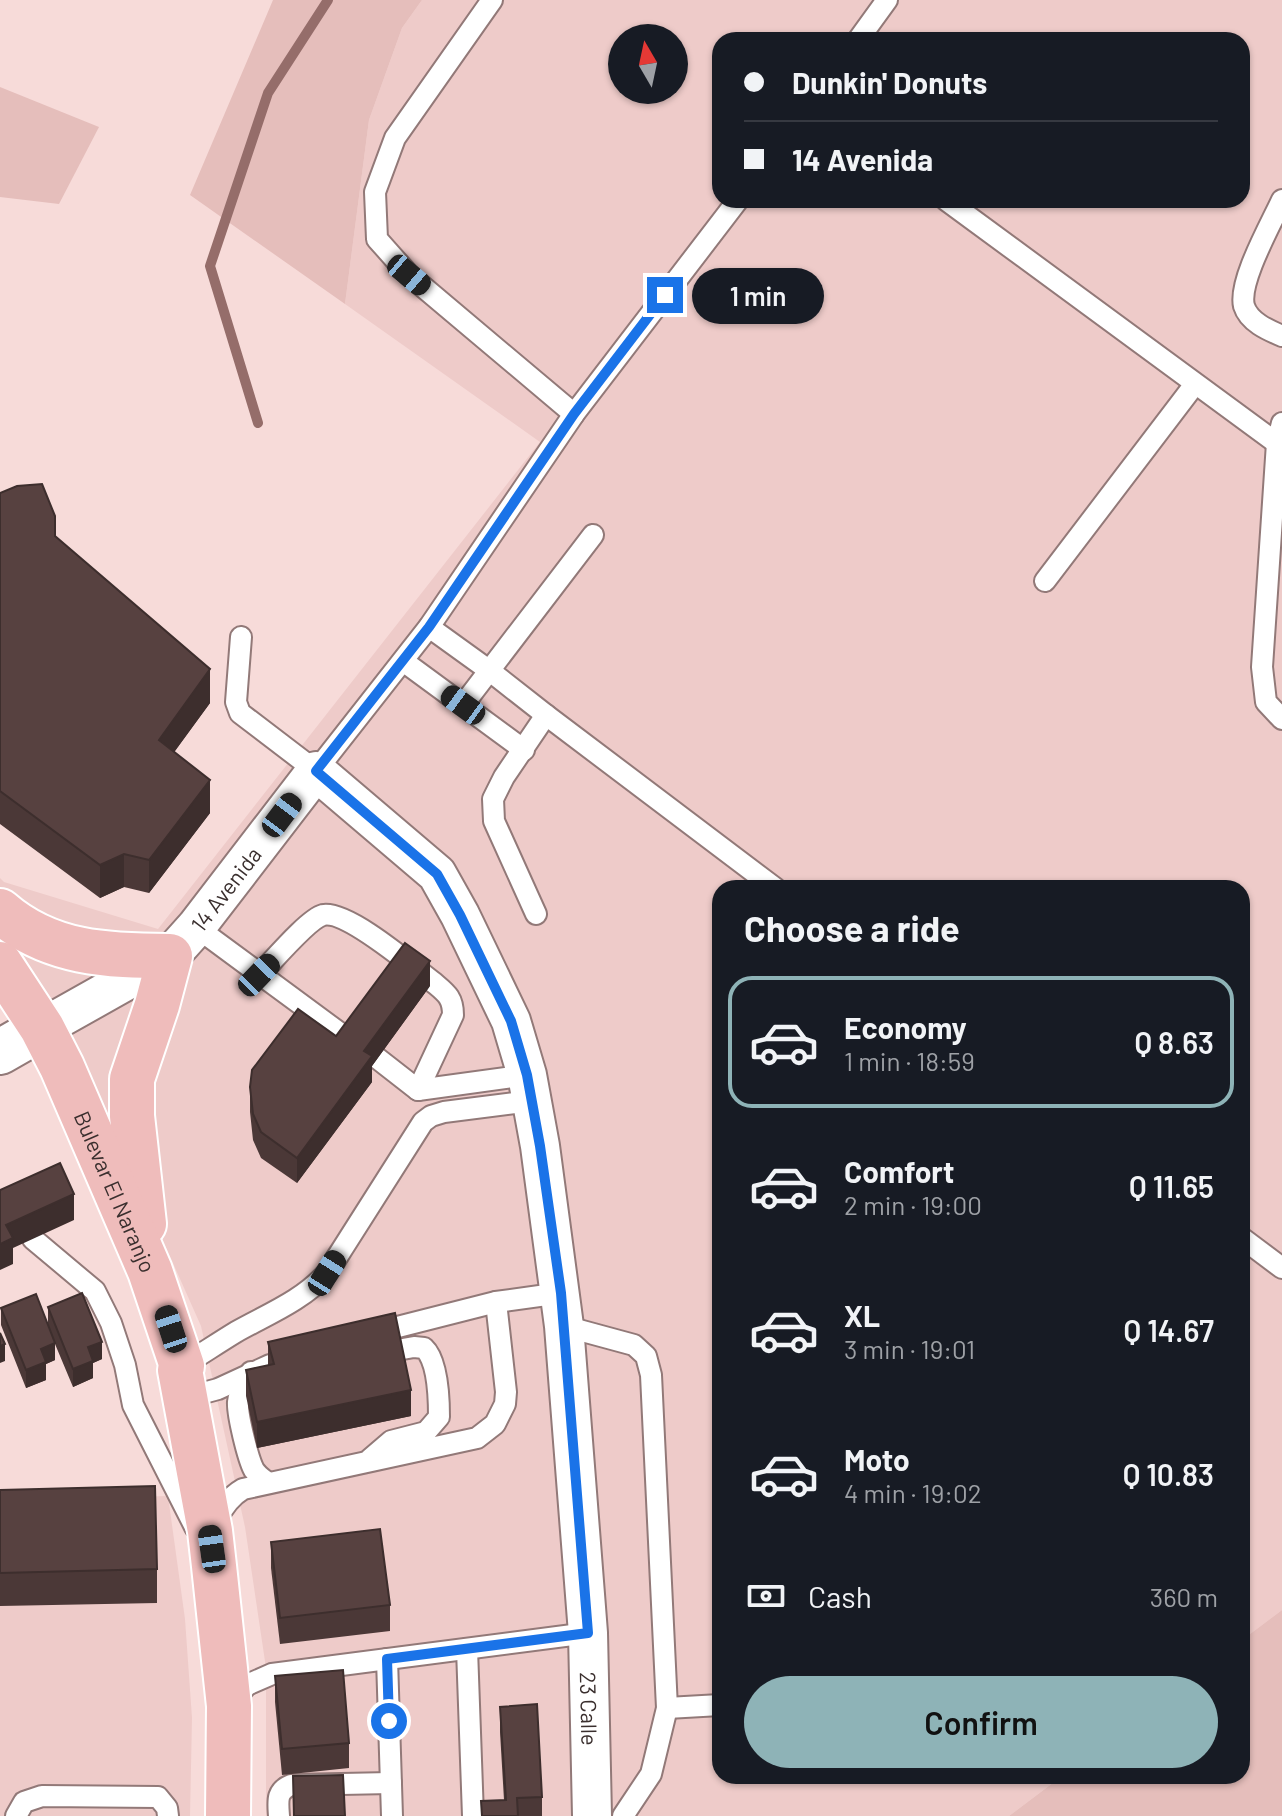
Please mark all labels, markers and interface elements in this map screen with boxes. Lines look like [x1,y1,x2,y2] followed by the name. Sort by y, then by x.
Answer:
[608,24,688,104] north arrow
[608,24,688,104] map controls
[792,64,987,100] text: Dunkin' Donuts
[792,141,933,177] text: 14 Avenida
[383,250,435,300] car
[693,267,825,323] callout: 1 min
[647,277,683,313] route end
[730,280,786,311] text: 1 min
[437,681,489,729] car
[258,789,306,841] car
[185,841,266,936] street label: 14 Avenida
[744,906,960,949] text: Choose a ride
[234,949,284,1001] car
[748,1006,820,1078] icon: car
[844,1009,967,1045] text: Economy
[1134,1024,1214,1060] text: Q 8.63
[844,1045,975,1076] text: 1 min · 18:59
[70,1107,162,1276] street label: Bulevar El Naranjo
[748,1150,820,1222] icon: car
[844,1153,954,1189] text: Comfort
[1129,1168,1214,1204] text: Q 11.65
[844,1189,982,1220] text: 2 min · 19:00
[304,1246,350,1300] car
[748,1294,820,1366] icon: car
[844,1297,880,1333] text: XL
[152,1302,190,1356] car
[1124,1312,1214,1348] text: Q 14.67
[844,1333,975,1364] text: 3 min · 19:01
[748,1438,820,1510] icon: car
[844,1441,910,1477] text: Moto
[1123,1456,1214,1492] text: Q 10.83
[844,1477,982,1508] text: 4 min · 19:02
[197,1524,227,1574] car
[744,1574,788,1618] icon: cash
[808,1578,872,1614] text: Cash
[1150,1581,1218,1612] text: 360 m
[576,1672,603,1746] street label: 23 Calle
[744,1676,1218,1768] button: Confirm
[371,1703,407,1739] route start

